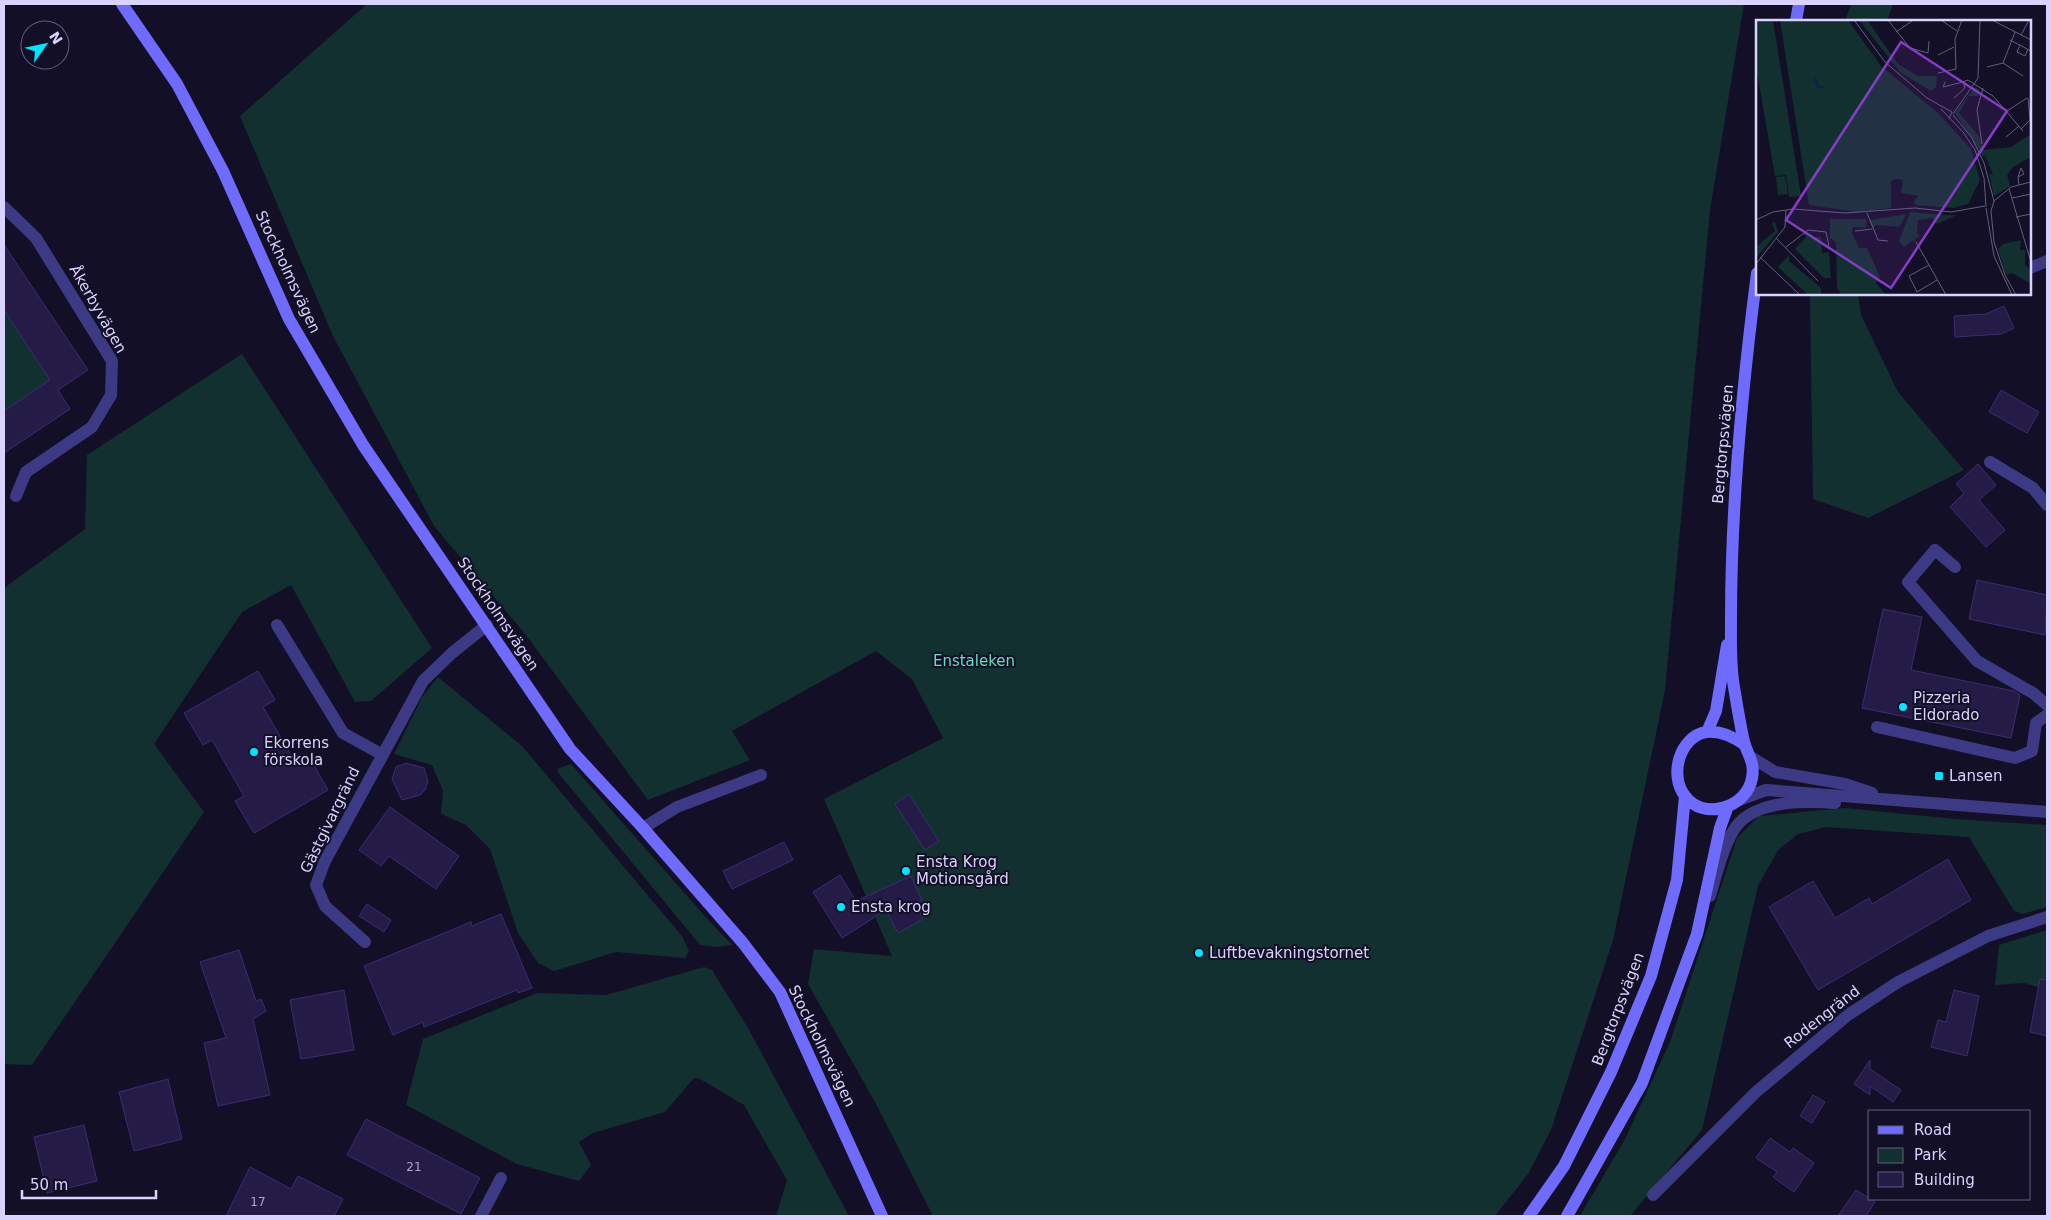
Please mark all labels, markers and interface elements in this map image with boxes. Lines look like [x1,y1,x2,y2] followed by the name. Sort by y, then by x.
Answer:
[20,20,70,70] north arrow
[1756,20,2031,295] inset map
[46,29,66,47] text: N
[252,208,324,336] street label: Stockholmsvägen
[66,261,131,356] street label: Åkerbyvägen
[1709,384,1737,504] street label: Bergtorpsvägen
[453,554,543,674] street label: Stockholmsvägen
[933,652,1015,670] park label: Enstaleken
[1913,689,1979,724] place label: Pizzeria Eldorado
[1897,701,1909,713] marker: Pizzeria Eldorado
[264,734,329,769] place label: Ekorrens förskola
[248,746,260,758] marker: Ekorrens förskola
[296,764,364,876] street label: Gästgivargränd
[1949,767,2003,785] place label: Lansen
[1933,770,1945,782] marker: Lansen
[916,853,1009,888] place label: Ensta Krog Motionsgård
[900,865,912,877] marker: Ensta Krog Motionsgård
[851,898,931,916] place label: Ensta krog
[835,901,847,913] marker: Ensta krog
[1209,944,1369,962] place label: Luftbevakningstornet
[1193,947,1205,959] marker: Luftbevakningstornet
[1588,950,1648,1068] street label: Bergtorpsvägen
[785,982,859,1110] street label: Stockholmsvägen
[1781,982,1863,1052] street label: Rodengränd
[1868,1110,2031,1200] legend
[1914,1121,1952,1139] text: Road
[1914,1146,1947,1164] text: Park
[406,1160,422,1174] house number: 21
[22,1168,156,1200] scale bar
[1914,1171,1975,1189] text: Building
[30,1176,68,1194] text: 50 m
[250,1195,266,1209] house number: 17

